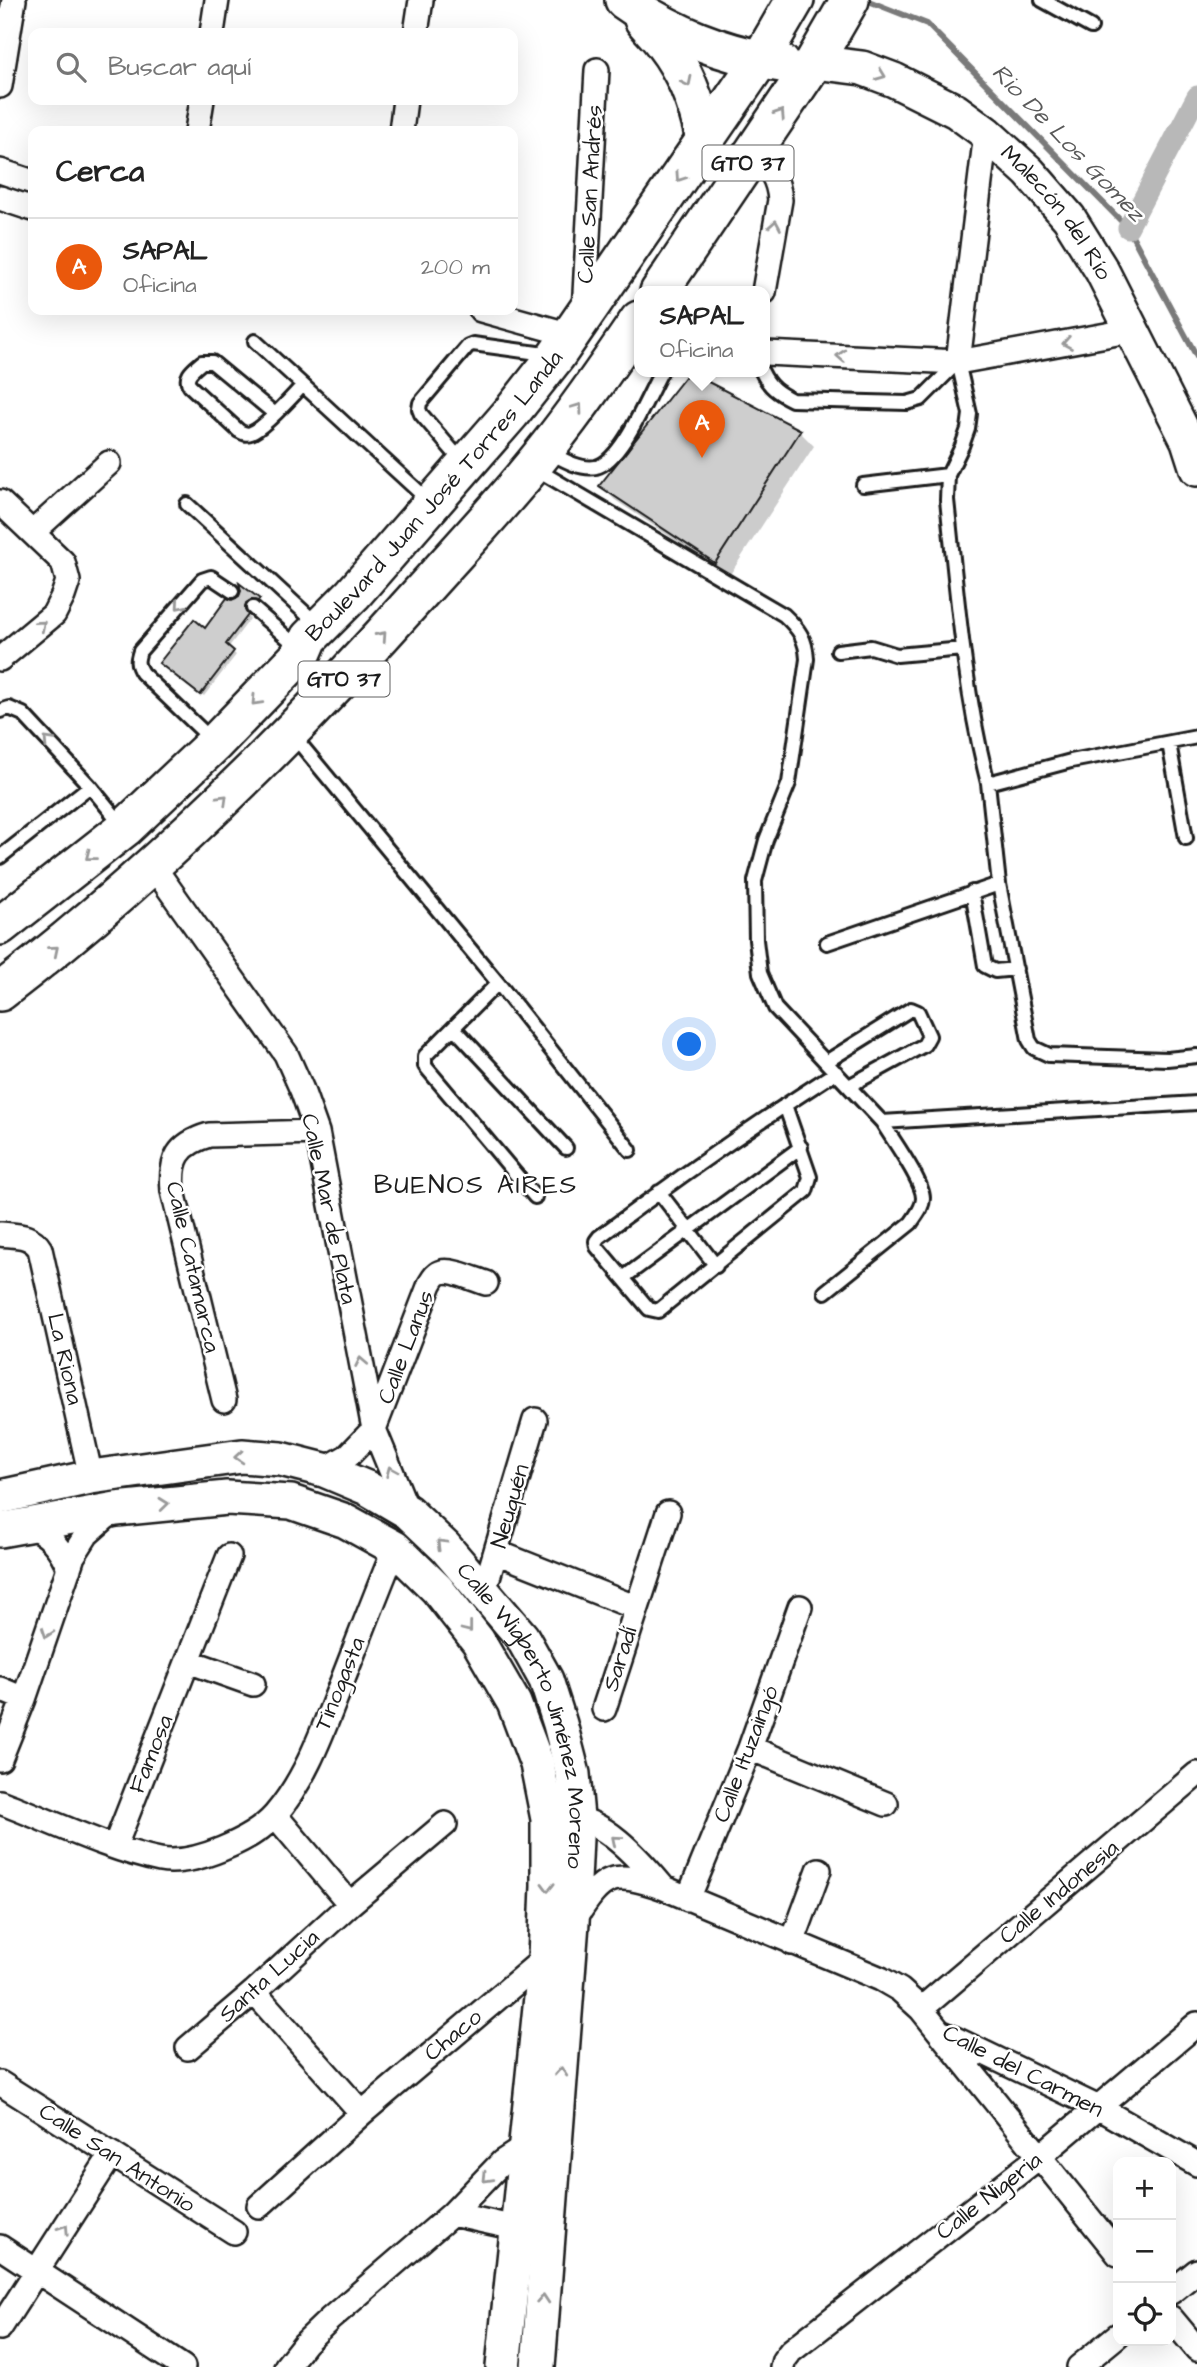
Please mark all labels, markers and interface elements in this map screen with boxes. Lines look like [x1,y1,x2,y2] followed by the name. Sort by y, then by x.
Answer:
[28,28,518,105] search box
[52,48,90,86] icon: search
[108,49,251,85] text: Buscar aquí
[984,57,1153,230] water label: Rio De Los Gomez
[874,67,886,81] one-way arrow
[679,75,693,87] one-way arrow
[569,104,611,284] street label: Calle San Andrés
[772,109,784,122] one-way arrow
[993,138,1120,285] street label: Malecón del Río
[702,146,794,180] road number: GTO 37
[56,151,144,193] text: Cerca
[676,169,688,182] one-way arrow
[767,219,782,230] one-way arrow
[123,233,208,269] text: SAPAL
[72,251,86,283] text: A
[421,251,490,283] text: 200 m
[123,269,197,301] text: Oficina
[634,286,770,377] popup
[660,298,744,334] text: SAPAL
[660,334,733,366] text: Oficina
[1061,334,1073,349] one-way arrow
[298,343,571,649] street label: Boulevard Juan José Torres Landa
[835,349,846,364] one-way arrow
[679,400,725,458] pin: A
[570,403,583,415] one-way arrow
[176,597,188,610] one-way arrow
[32,621,45,633] one-way arrow
[374,631,386,644] one-way arrow
[298,662,390,696] road number: GTO 37
[251,693,264,706] one-way arrow
[44,736,56,749] one-way arrow
[215,794,228,807] one-way arrow
[85,847,97,860] one-way arrow
[45,946,58,958] one-way arrow
[672,1027,706,1061] your location
[293,1111,365,1307] street label: Calle Mar de Plata
[374,1167,578,1203] district label: BUENOS AIRES
[158,1178,228,1356] street label: Calle Catamarca
[370,1286,442,1408] street label: Calle Lanus
[39,1310,91,1408] street label: La Riona
[354,1356,369,1368] one-way arrow
[233,1450,244,1465] one-way arrow
[483,1460,537,1552] street label: Neuquén
[385,1465,399,1478] one-way arrow
[159,1497,170,1512] one-way arrow
[437,1539,450,1552] one-way arrow
[449,1556,593,1870] street label: Calle Wigberto Jiménez Moreno
[459,1620,472,1633] one-way arrow
[595,1622,646,1695] street label: Saradí
[41,1627,55,1639] one-way arrow
[307,1632,374,1736] street label: Tinogasta
[705,1681,788,1827] street label: Calle Ituzaingó
[121,1710,181,1798] street label: Famosa
[992,1832,1126,1952] street label: Calle Indonesia
[611,1836,624,1848] one-way arrow
[540,1882,555,1893] one-way arrow
[212,1922,327,2030] street label: Santa Lucia
[417,2001,489,2069] street label: Chaco
[937,2017,1109,2125] street label: Calle del Carmen
[553,2066,568,2077] one-way arrow
[33,2095,201,2221] street label: Calle San Antonio
[929,2144,1050,2248] street label: Calle Nigeria
[1113,2157,1176,2346] map controls
[1113,2157,1176,2220] button: +
[482,2170,495,2183] one-way arrow
[1113,2220,1176,2283] button: −
[55,2224,68,2237] one-way arrow
[1113,2283,1176,2346] button: locate
[535,2293,550,2304] one-way arrow

